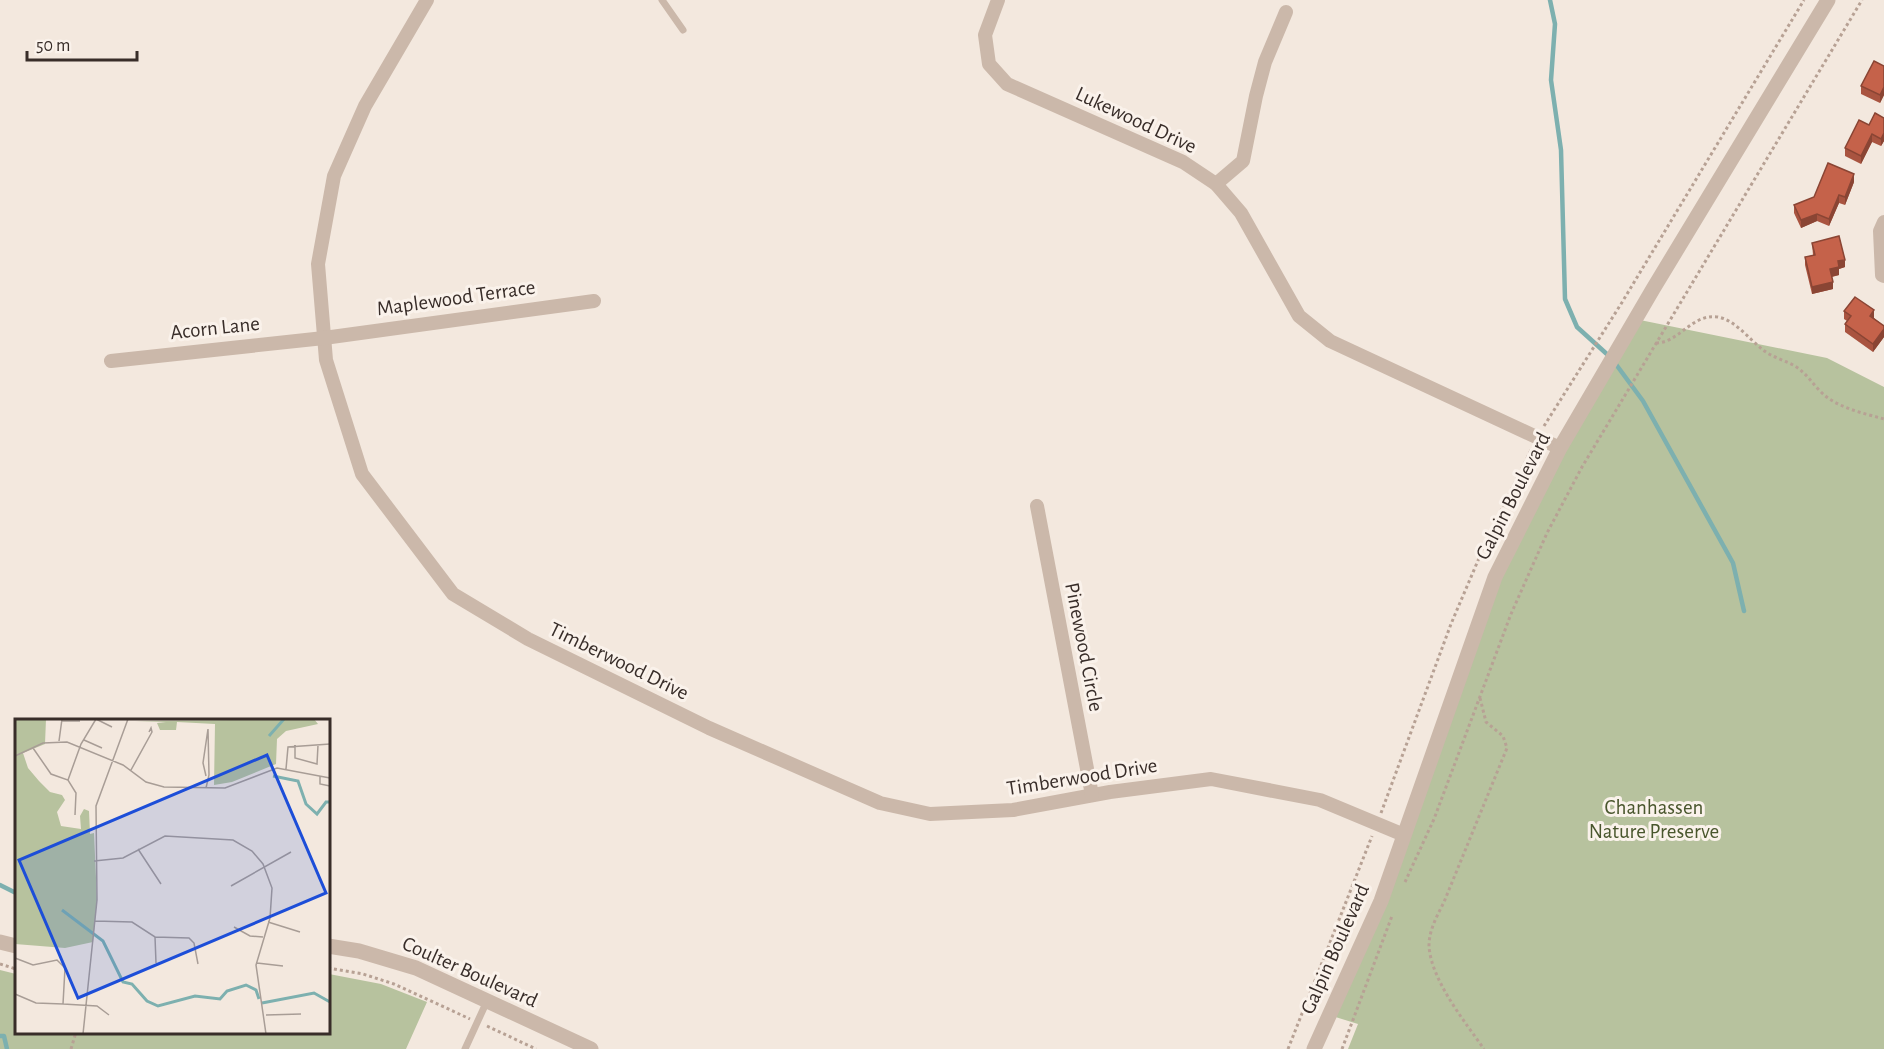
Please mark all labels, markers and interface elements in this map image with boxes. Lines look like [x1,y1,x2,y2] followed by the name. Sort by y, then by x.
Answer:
[27,24,136,62] scale bar
[36,37,70,55] text: 50 m
[1072,83,1200,157] street label: Lukewood Drive
[375,276,537,320] street label: Maplewood Terrace
[169,313,261,343] street label: Acorn Lane
[1472,429,1554,563] street label: Galpin Boulevard
[1061,581,1107,713] street label: Pinewood Circle
[546,618,692,704] street label: Timberwood Drive
[15,719,330,1034] inset map
[1005,755,1159,799] street label: Timberwood Drive
[1589,797,1719,842] park label: Chanhassen Nature Preserve
[1297,881,1373,1017] street label: Galpin Boulevard
[399,933,541,1011] street label: Coulter Boulevard

